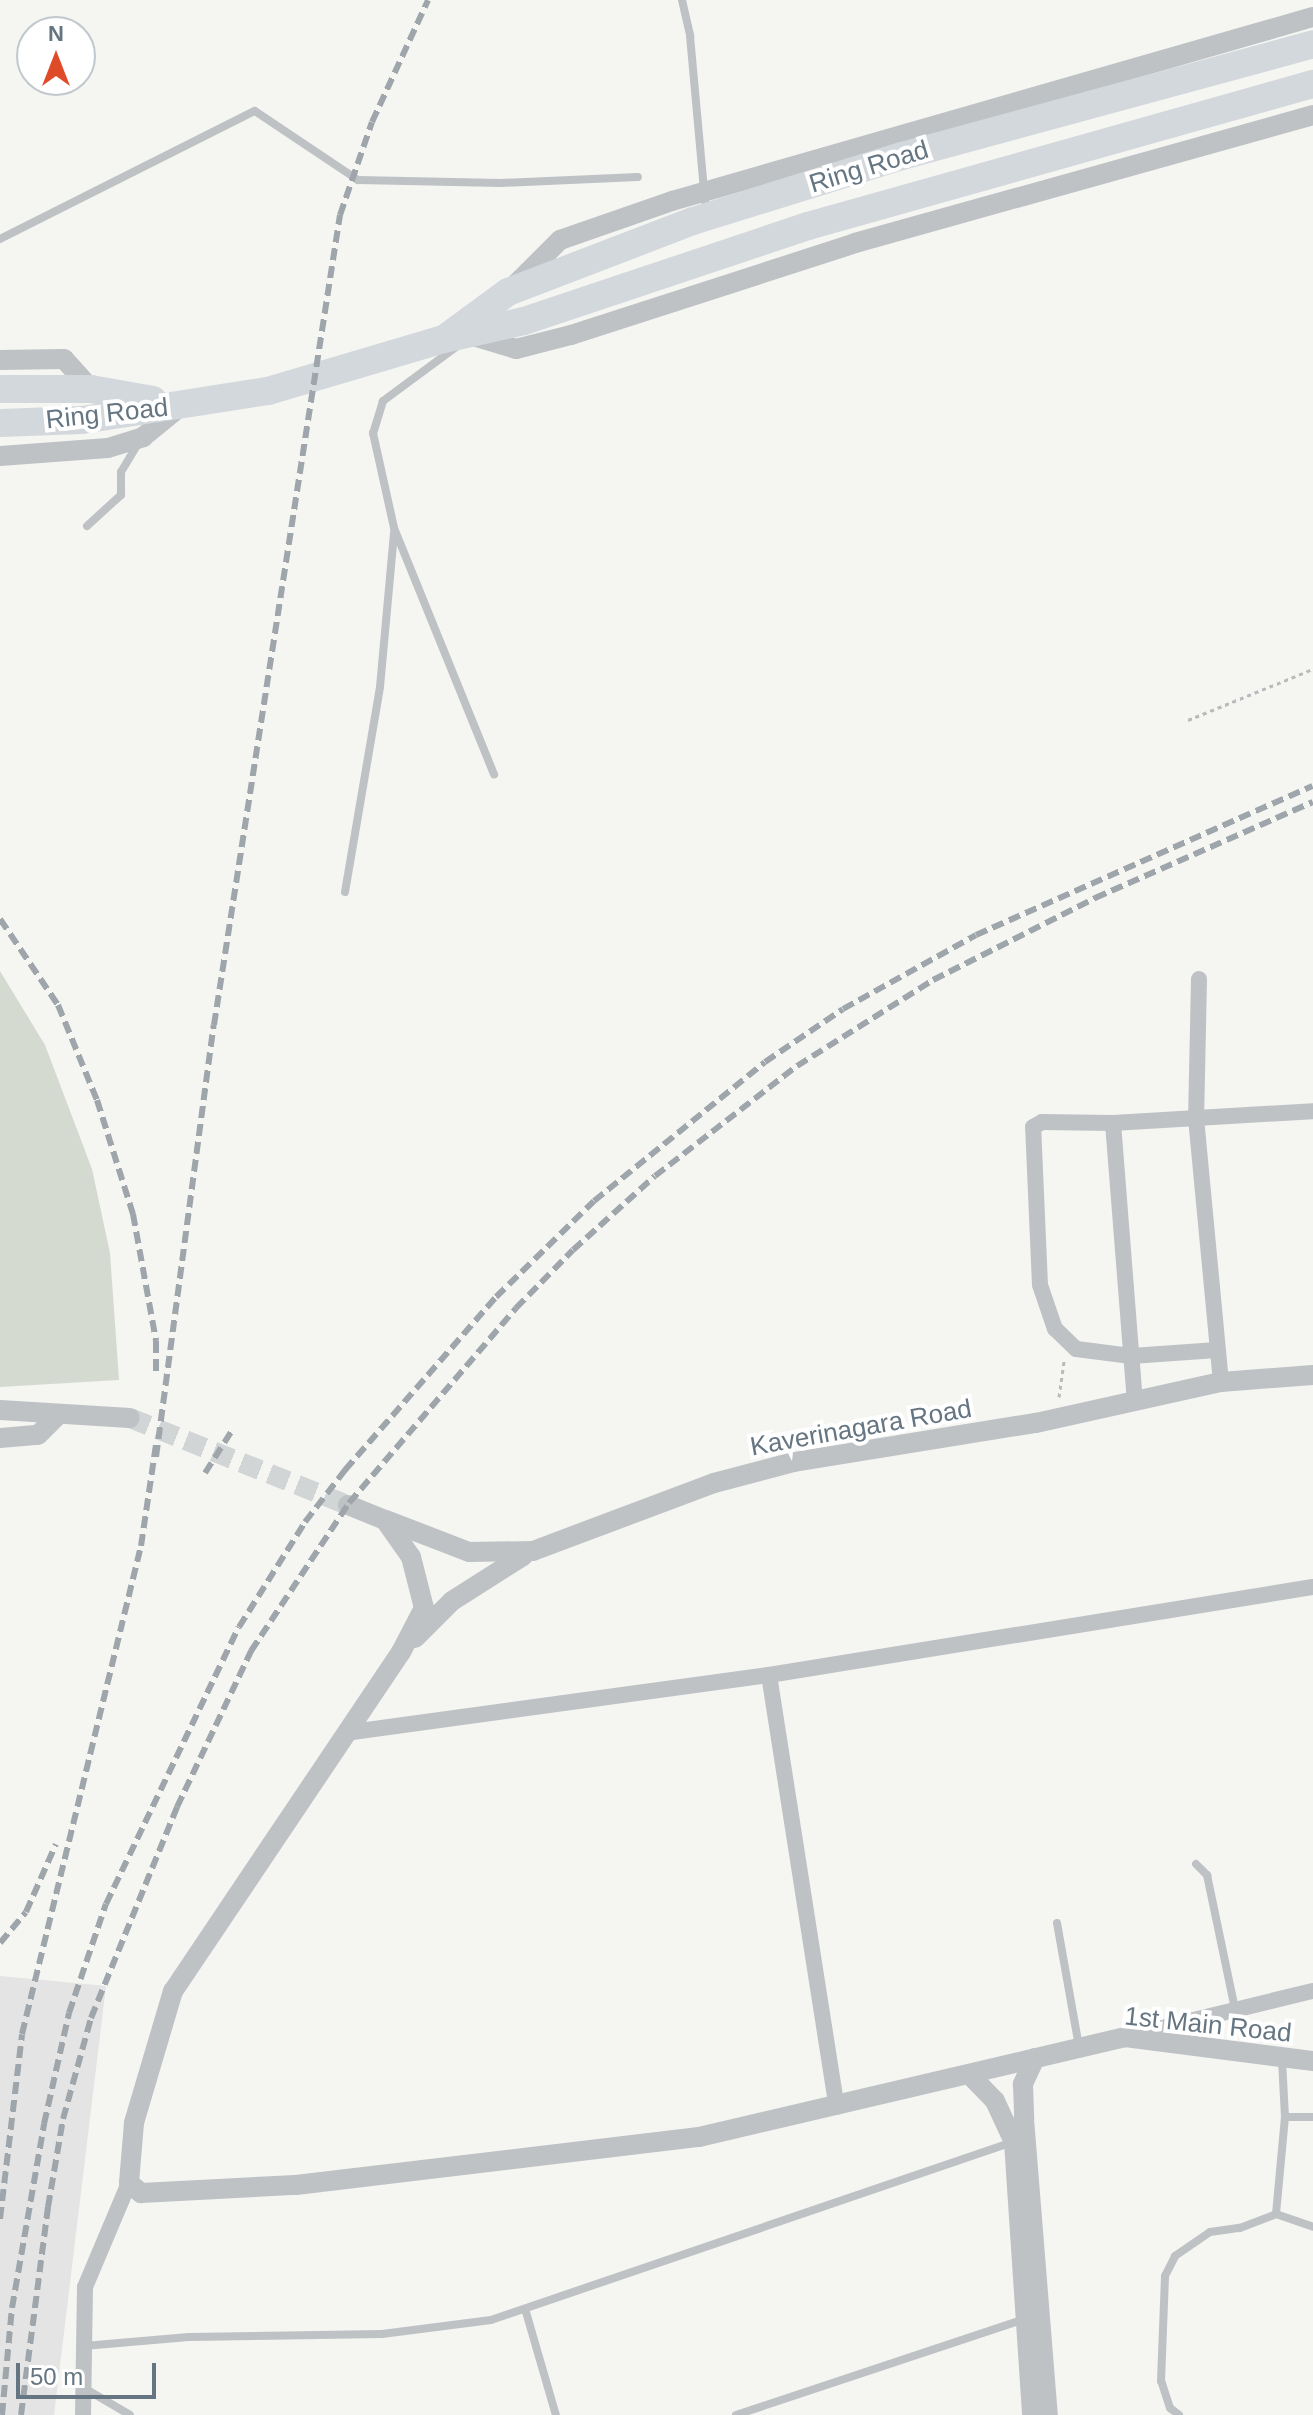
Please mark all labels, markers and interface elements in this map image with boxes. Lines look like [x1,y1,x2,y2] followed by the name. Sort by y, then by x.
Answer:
[16,16,96,96] north arrow
[48,21,64,46] text: N
[806,134,932,200] street label: Ring Road
[44,392,170,436] street label: Ring Road
[748,1393,974,1463] street label: Kaverinagara Road
[1123,2001,1293,2049] street label: 1st Main Road
[20,2347,160,2397] scale bar
[30,2363,83,2390] text: 50 m

